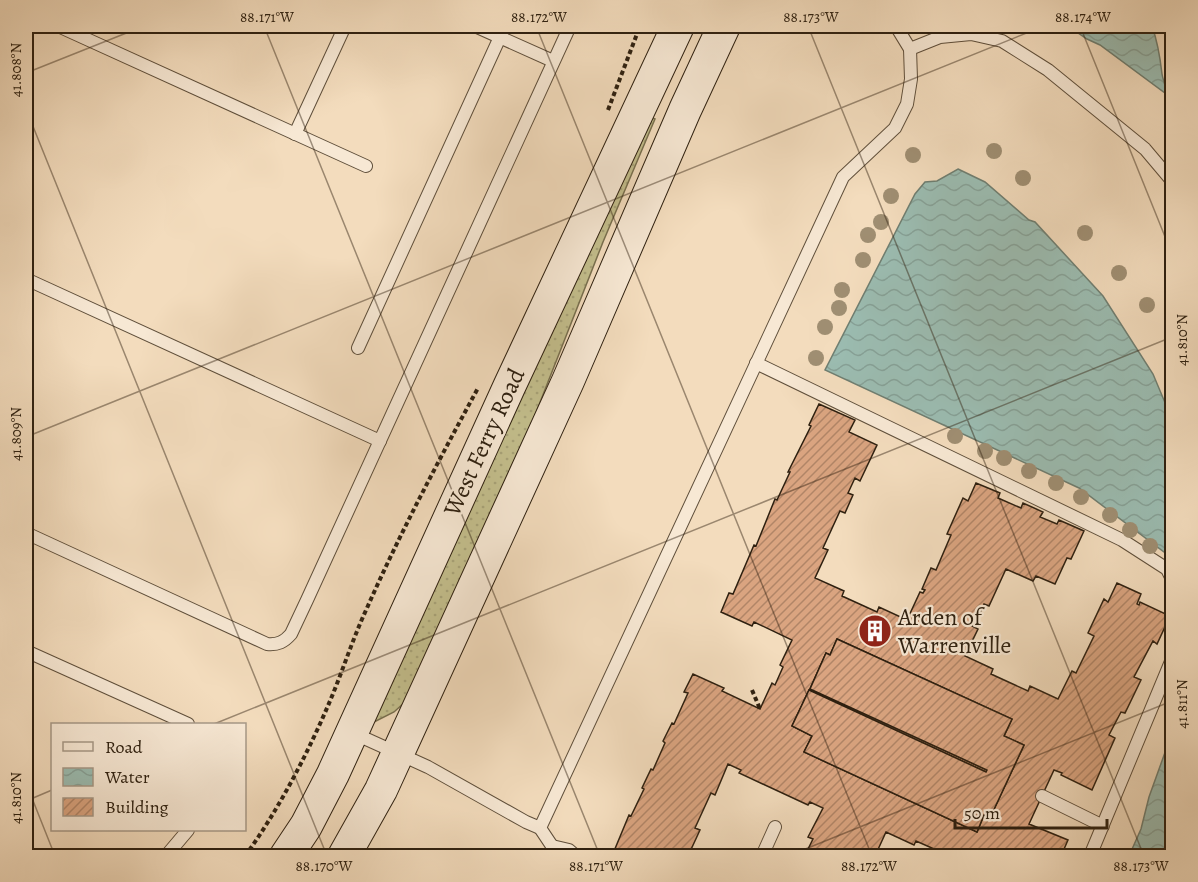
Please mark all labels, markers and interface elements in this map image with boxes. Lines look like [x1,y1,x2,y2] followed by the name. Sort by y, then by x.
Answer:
[240,7,294,27] text: 88.171°W
[511,7,567,27] text: 88.172°W
[783,7,839,27] text: 88.173°W
[1055,7,1111,27] text: 88.174°W
[6,43,26,97] text: 41.808°N
[1172,314,1192,366] text: 41.810°N
[435,363,532,522] street label: West Ferry Road
[6,407,26,461] text: 41.809°N
[897,601,1011,661] place label: Arden of Warrenville
[857,613,893,649] building icon: Arden of Warrenville
[1172,679,1192,729] text: 41.811°N
[51,723,246,831] legend
[105,735,143,759] text: Road
[104,765,150,789] text: Water
[6,772,26,824] text: 41.810°N
[955,792,1106,830] scale bar
[105,795,169,819] text: Building
[964,801,1000,825] text: 50 m
[295,856,353,876] text: 88.170°W
[569,856,623,876] text: 88.171°W
[841,856,897,876] text: 88.172°W
[1113,856,1169,876] text: 88.173°W

